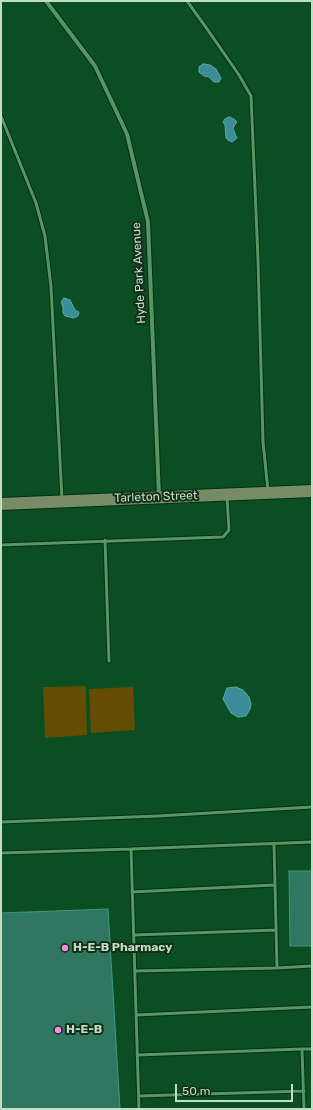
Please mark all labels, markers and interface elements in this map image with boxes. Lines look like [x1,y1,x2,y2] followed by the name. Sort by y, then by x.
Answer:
[129,222,149,324] street label: Hyde Park Avenue
[114,488,198,506] street label: Tarleton Street
[73,941,172,955] place label: H-E-B Pharmacy
[60,943,70,953] marker: H-E-B Pharmacy
[66,1023,102,1037] place label: H-E-B
[53,1025,63,1035] marker: H-E-B
[177,1076,295,1102] scale bar
[182,1084,210,1098] text: 50 m

